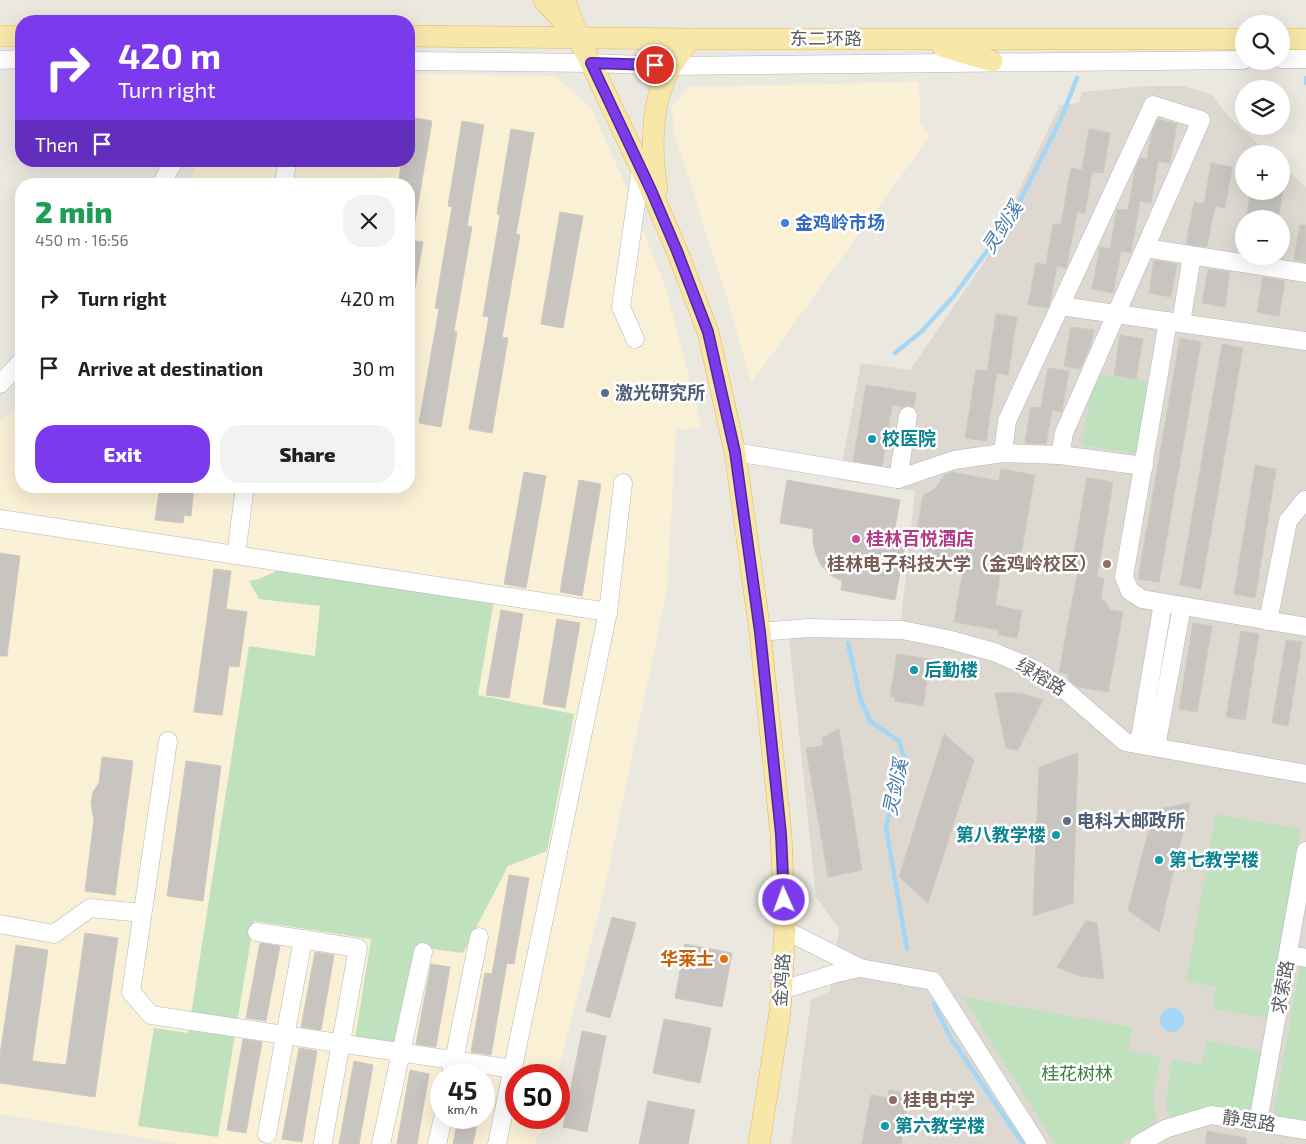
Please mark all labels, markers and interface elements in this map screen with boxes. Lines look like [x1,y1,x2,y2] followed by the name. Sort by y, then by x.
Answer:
[1235,15,1290,265] map controls
[1235,15,1290,70] button: search
[790,27,862,49] street label: 东二环路
[118,34,221,76] text: 420 m
[35,35,100,100] icon: right
[634,44,676,86] pin
[641,51,669,79] icon: arrive
[118,76,216,102] text: Turn right
[1235,80,1290,135] button: layers
[88,130,116,158] icon: arrive
[35,133,78,156] text: Then
[1235,145,1290,200] button: +
[35,193,113,229] text: 2 min
[343,195,395,247] button: close
[976,195,1028,257] water label: 灵剑溪
[1235,210,1290,265] button: −
[795,211,885,233] place label: 金鸡岭市场
[779,217,791,229] marker: 金鸡岭市场
[35,230,129,249] text: 450 m · 16:56
[35,284,63,312] icon: right
[78,287,166,310] text: Turn right
[340,287,395,310] text: 420 m
[35,354,63,382] icon: arrive
[78,357,263,380] text: Arrive at destination
[352,357,395,380] text: 30 m
[615,381,705,403] place label: 激光研究所
[599,387,611,399] marker: 激光研究所
[35,425,210,483] button: Exit
[220,425,395,483] button: Share
[882,427,936,449] place label: 校医院
[866,433,878,445] marker: 校医院
[866,527,974,549] place label: 桂林百悦酒店
[850,533,862,545] marker: 桂林百悦酒店
[827,552,1097,574] place label: 桂林电子科技大学（金鸡岭校区）
[1101,558,1113,570] marker: 桂林电子科技大学（金鸡岭校区）
[1013,653,1070,699] street label: 绿榕路
[924,658,978,680] place label: 后勤楼
[908,664,920,676] marker: 后勤楼
[877,755,912,817] water label: 灵剑溪
[1077,809,1185,831] place label: 电科大邮政所
[1061,815,1073,827] marker: 电科大邮政所
[956,823,1046,845] place label: 第八教学楼
[1050,829,1062,841] marker: 第八教学楼
[1169,848,1259,870] place label: 第七教学楼
[1153,854,1165,866] marker: 第七教学楼
[757,873,809,925] position arrow
[660,947,714,969] place label: 华莱士
[768,952,794,1008] street label: 金鸡路
[718,953,730,965] marker: 华莱士
[1266,958,1298,1015] street label: 求索路
[1041,1062,1113,1084] park label: 桂花树林
[505,1064,570,1129] speed limit sign: 50
[448,1075,477,1105] text: 45
[903,1088,975,1110] place label: 桂电中学
[887,1094,899,1106] marker: 桂电中学
[448,1102,477,1116] text: km/h
[1221,1105,1278,1135] street label: 静思路
[895,1114,985,1136] place label: 第六教学楼
[879,1120,891,1132] marker: 第六教学楼

